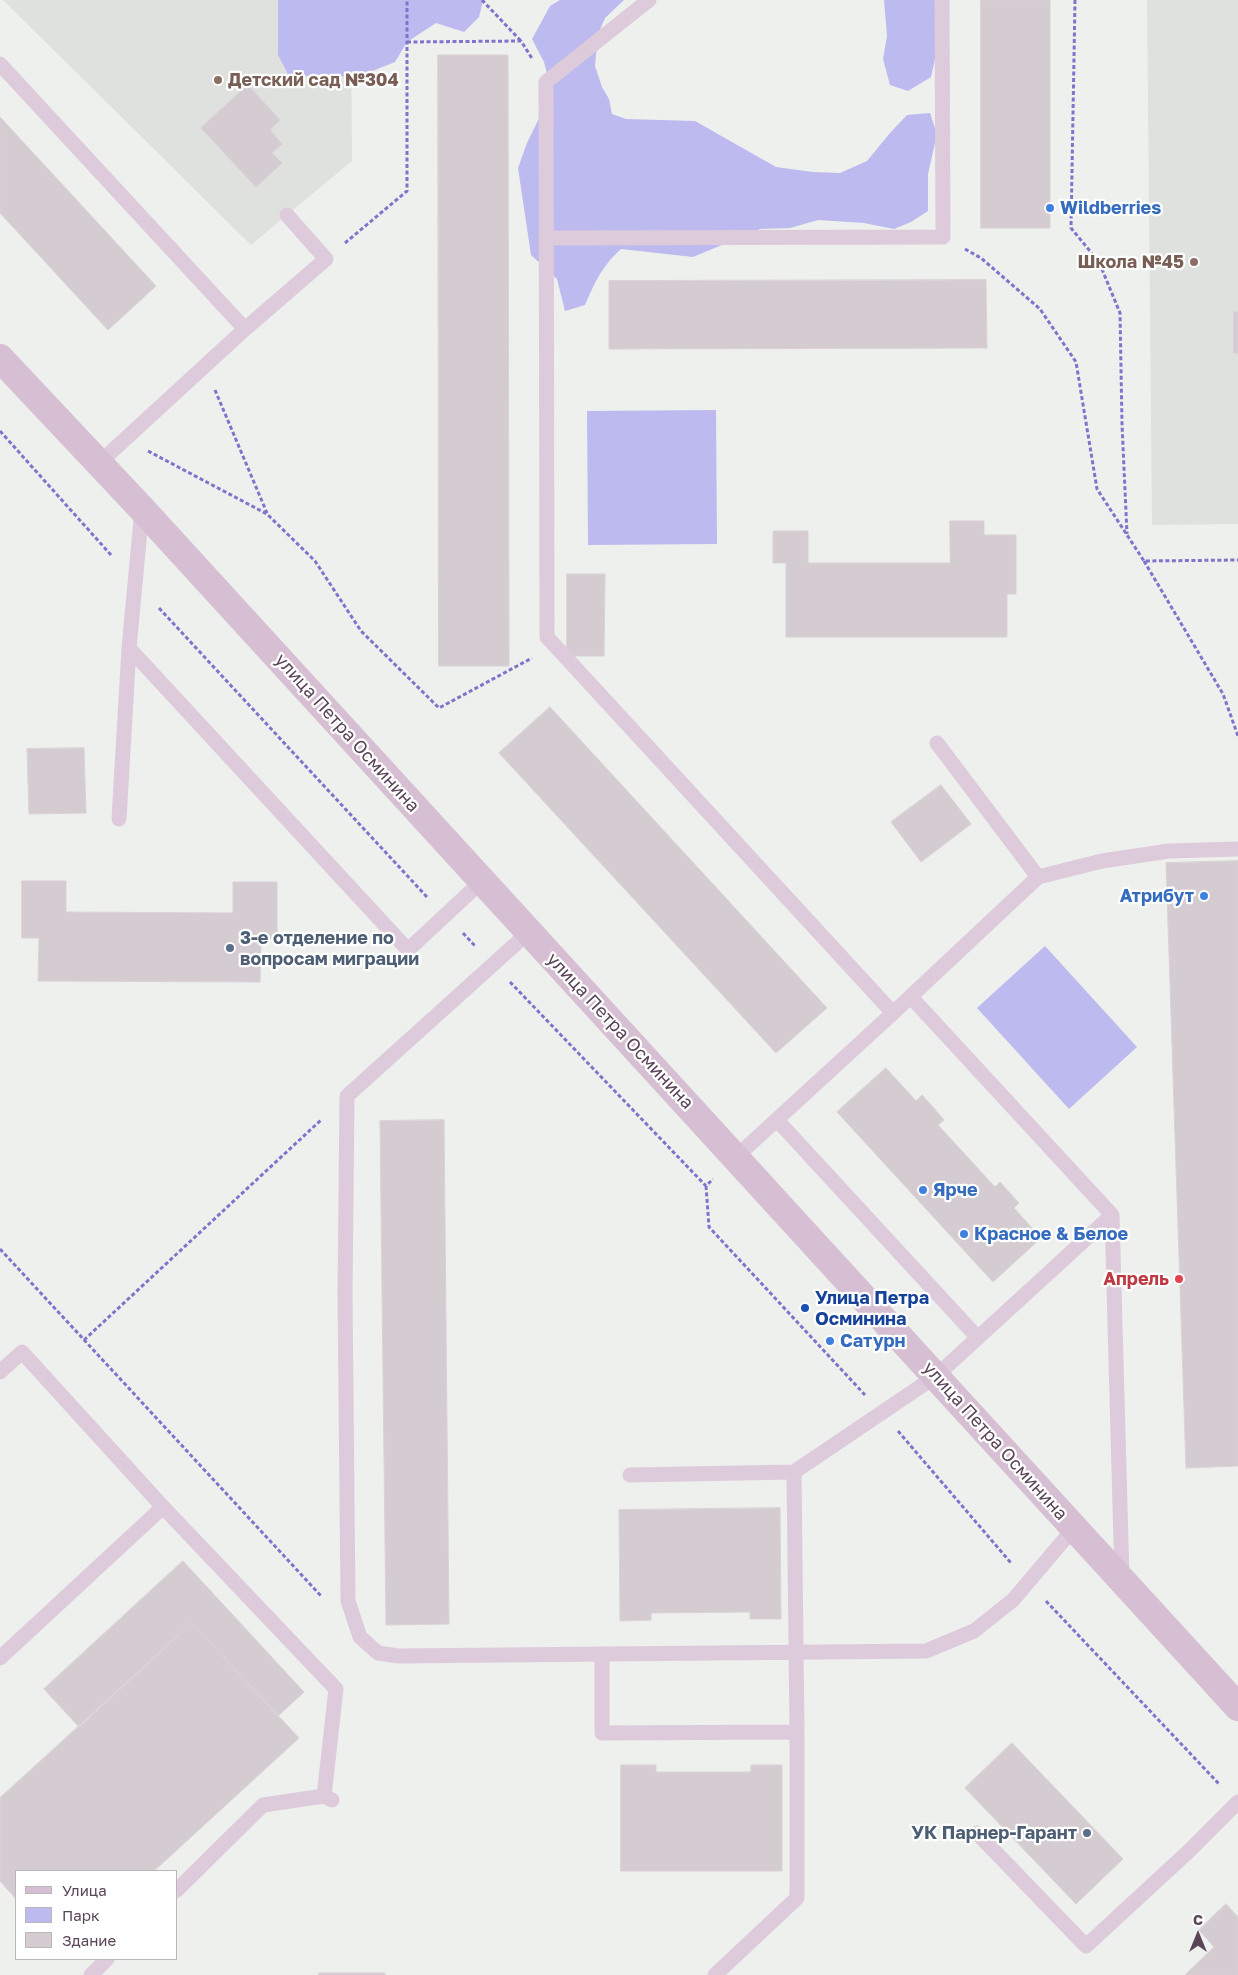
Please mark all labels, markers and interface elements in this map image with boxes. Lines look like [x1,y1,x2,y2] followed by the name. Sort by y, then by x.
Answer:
[228,69,399,91] place label: Детский сад №304
[212,74,224,86] marker: Детский сад №304
[1060,197,1161,219] place label: Wildberries
[1044,202,1056,214] marker: Wildberries
[1077,251,1184,273] place label: Школа №45
[1188,256,1200,268] marker: Школа №45
[270,649,424,817] street label: улица Петра Осминина
[1120,885,1194,907] place label: Атрибут
[1198,890,1210,902] marker: Атрибут
[240,927,419,970] place label: 3-е отделение по вопросам миграции
[224,942,236,954] marker: 3-е отделение по вопросам миграции
[542,948,698,1114] street label: улица Петра Осминина
[933,1179,978,1201] place label: Ярче
[917,1184,929,1196] marker: Ярче
[974,1223,1128,1245] place label: Красное & Белое
[958,1228,970,1240] marker: Красное & Белое
[1103,1268,1169,1290] place label: Апрель
[1173,1273,1185,1285] marker: Апрель
[815,1287,929,1330] place label: Улица Петра Осминина
[799,1302,811,1314] marker: Улица Петра Осминина
[840,1330,906,1352] place label: Сатурн
[824,1335,836,1347] marker: Сатурн
[918,1357,1072,1525] street label: улица Петра Осминина
[911,1822,1077,1844] place label: УК Парнер-Гарант
[1081,1827,1093,1839] marker: УК Парнер-Гарант
[15,1870,178,1960] legend
[62,1881,107,1899] text: Улица
[62,1906,100,1924] text: Парк
[1173,1910,1223,1960] north arrow
[1193,1911,1203,1928] text: С
[62,1931,116,1949] text: Здание

